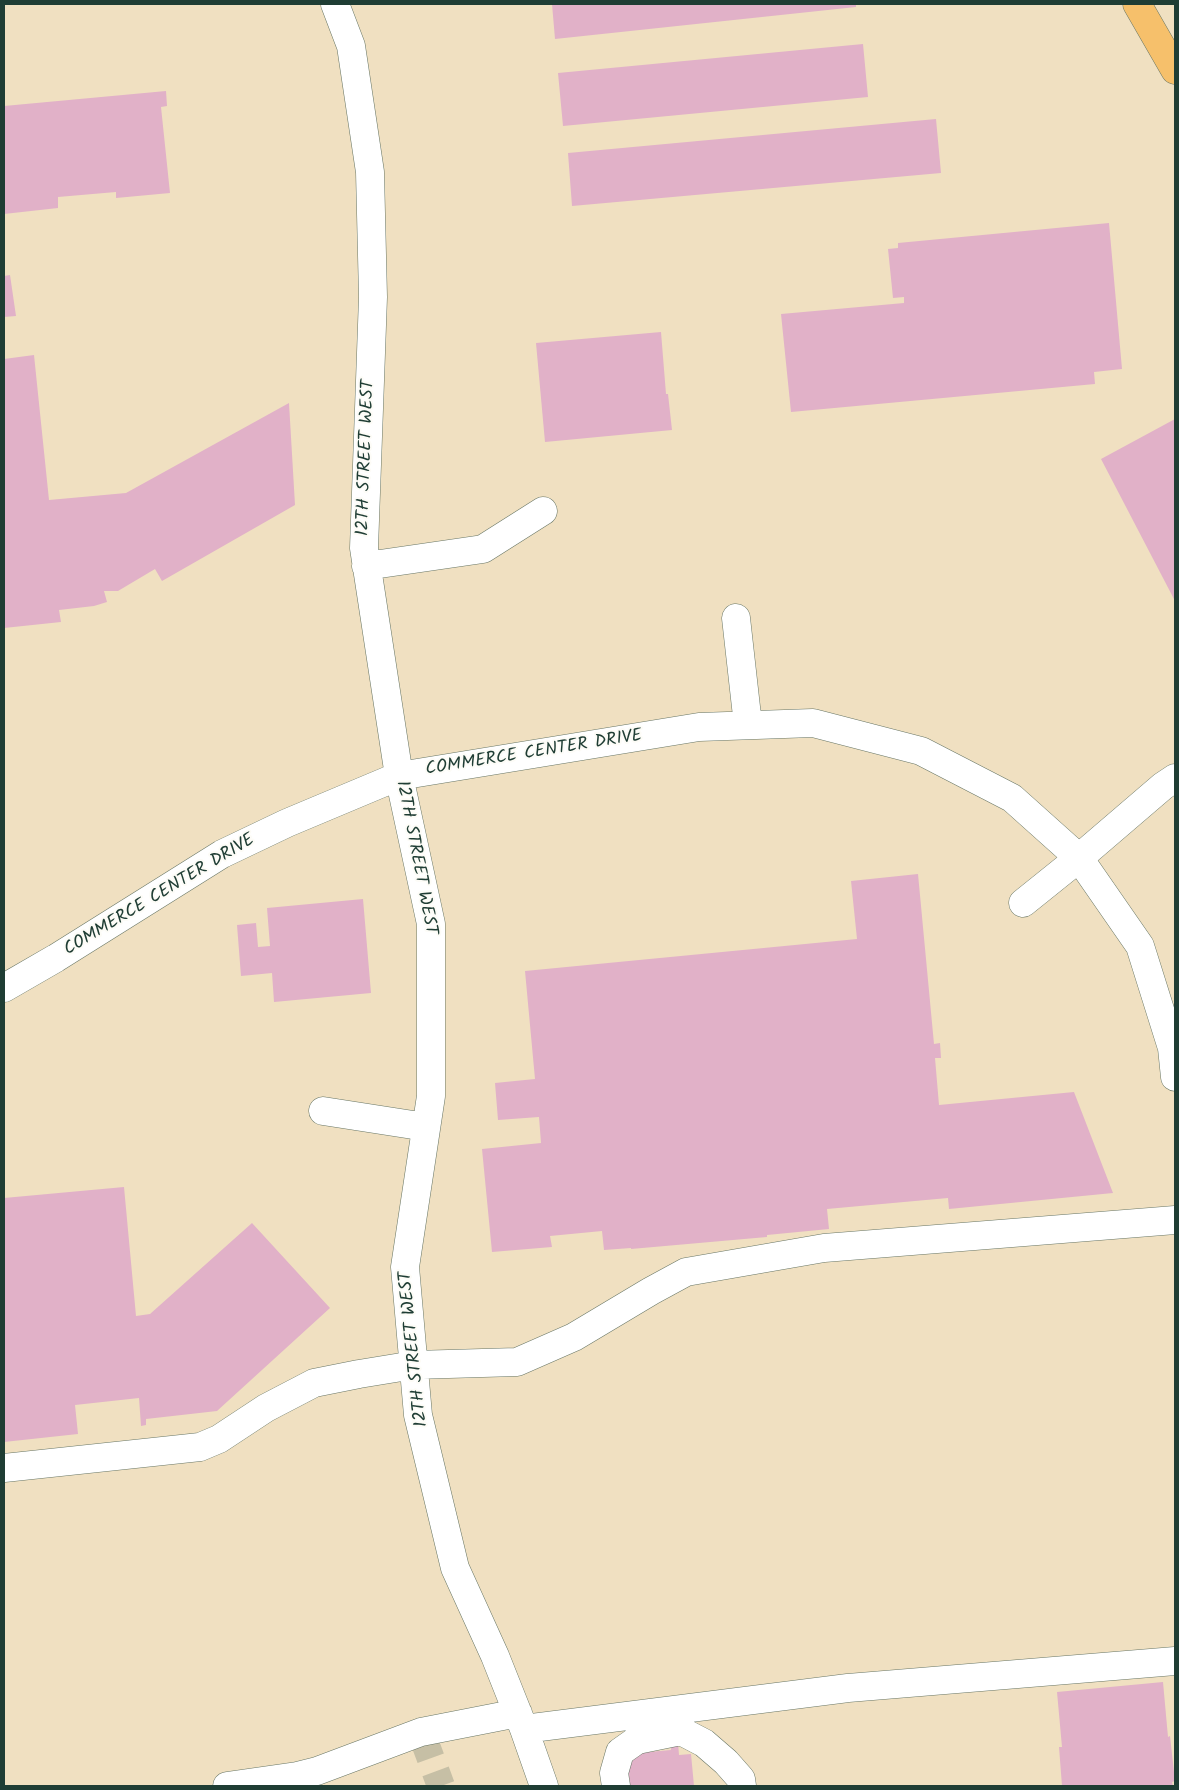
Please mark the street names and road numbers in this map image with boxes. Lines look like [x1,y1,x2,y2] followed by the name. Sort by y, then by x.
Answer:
[353,379,381,537] street label: 12TH STREET WEST
[424,726,644,782] street label: COMMERCE CENTER DRIVE
[389,779,441,937] street label: 12TH STREET WEST
[61,830,259,962] street label: COMMERCE CENTER DRIVE
[396,1270,434,1428] street label: 12TH STREET WEST

